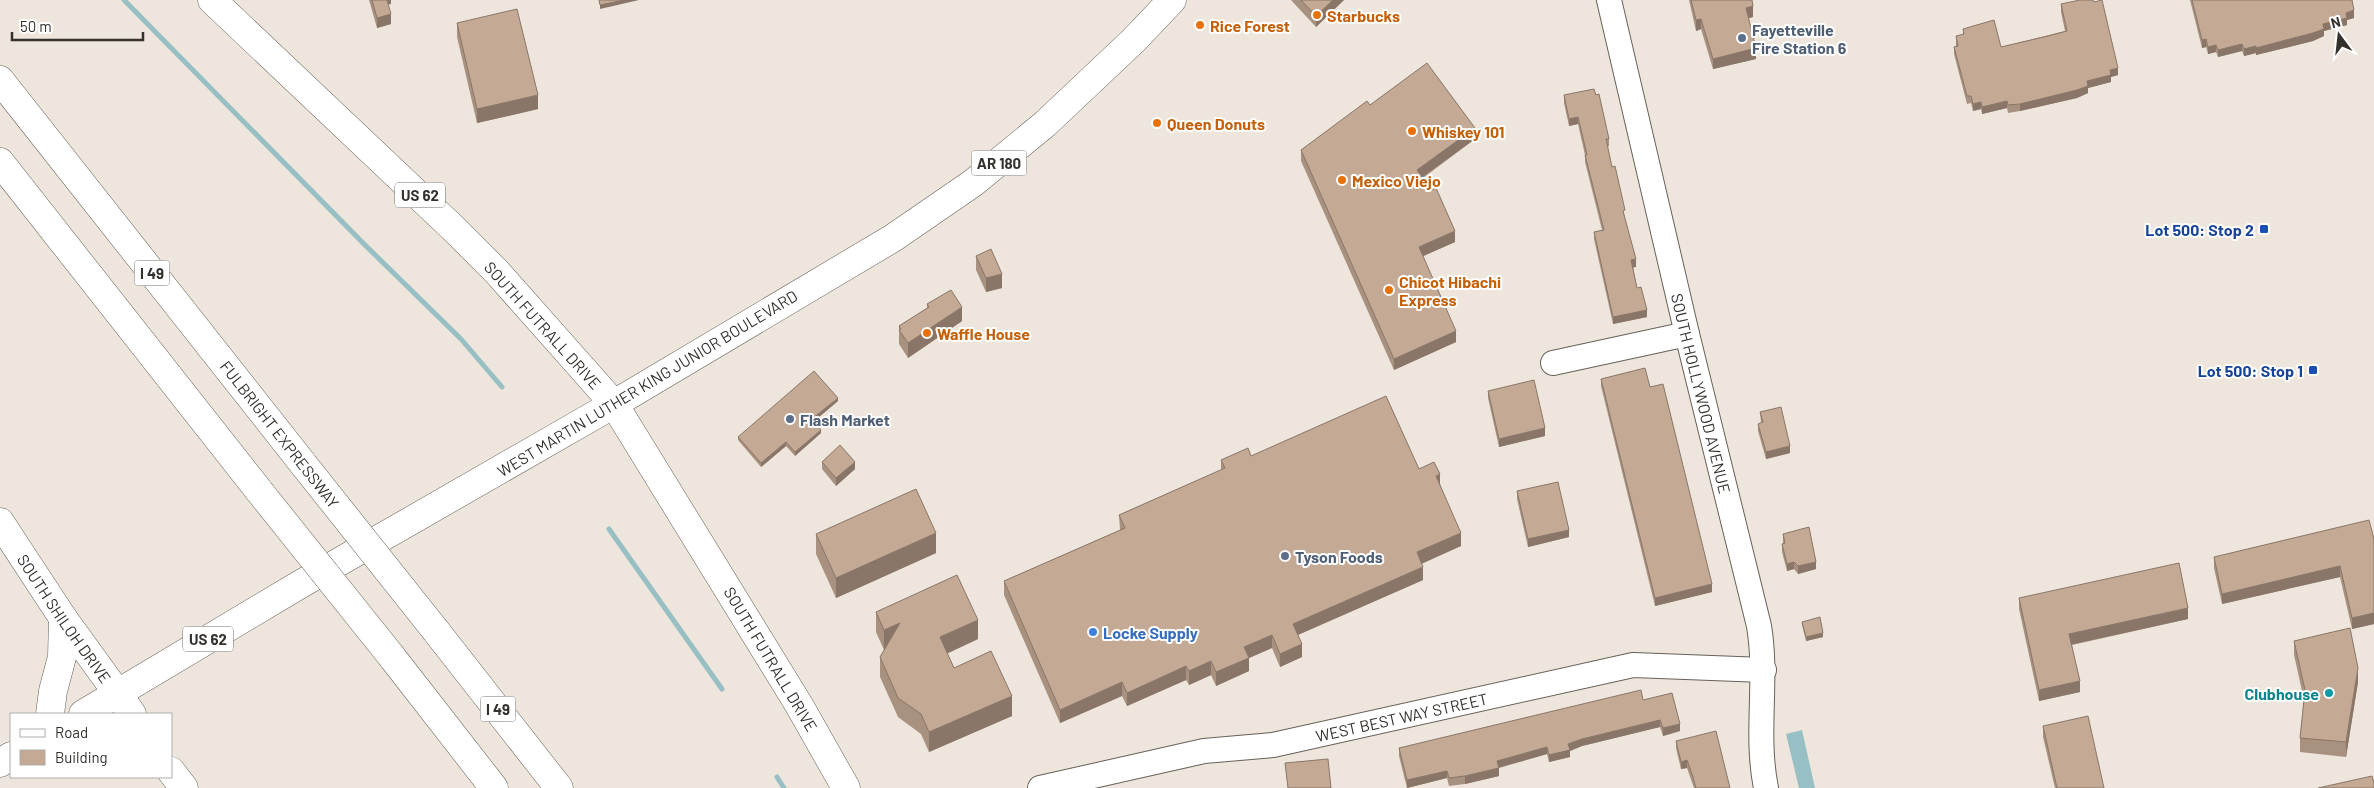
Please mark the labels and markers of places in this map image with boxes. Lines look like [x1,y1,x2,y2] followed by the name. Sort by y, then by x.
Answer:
[1327,6,1400,25] place label: Starbucks
[1311,9,1323,21] marker: Starbucks
[1210,16,1290,35] place label: Rice Forest
[1194,19,1206,31] marker: Rice Forest
[1752,20,1847,57] place label: Fayetteville Fire Station 6
[1736,32,1748,44] marker: Fayetteville Fire Station 6
[1167,114,1265,133] place label: Queen Donuts
[1151,117,1163,129] marker: Queen Donuts
[1422,122,1505,141] place label: Whiskey 101
[1406,125,1418,137] marker: Whiskey 101
[1352,171,1441,190] place label: Mexico Viejo
[1336,174,1348,186] marker: Mexico Viejo
[2145,220,2254,239] place label: Lot 500: Stop 2
[2258,223,2270,235] marker: Lot 500: Stop 2
[1399,272,1501,309] place label: Chicot Hibachi Express
[1383,284,1395,296] marker: Chicot Hibachi Express
[937,324,1030,343] place label: Waffle House
[921,327,933,339] marker: Waffle House
[2198,361,2303,380] place label: Lot 500: Stop 1
[2307,364,2319,376] marker: Lot 500: Stop 1
[800,410,890,429] place label: Flash Market
[784,413,796,425] marker: Flash Market
[1295,547,1383,566] place label: Tyson Foods
[1279,550,1291,562] marker: Tyson Foods
[1103,623,1198,642] place label: Locke Supply
[1087,626,1099,638] marker: Locke Supply
[2245,684,2319,703] place label: Clubhouse
[2323,687,2335,699] marker: Clubhouse

